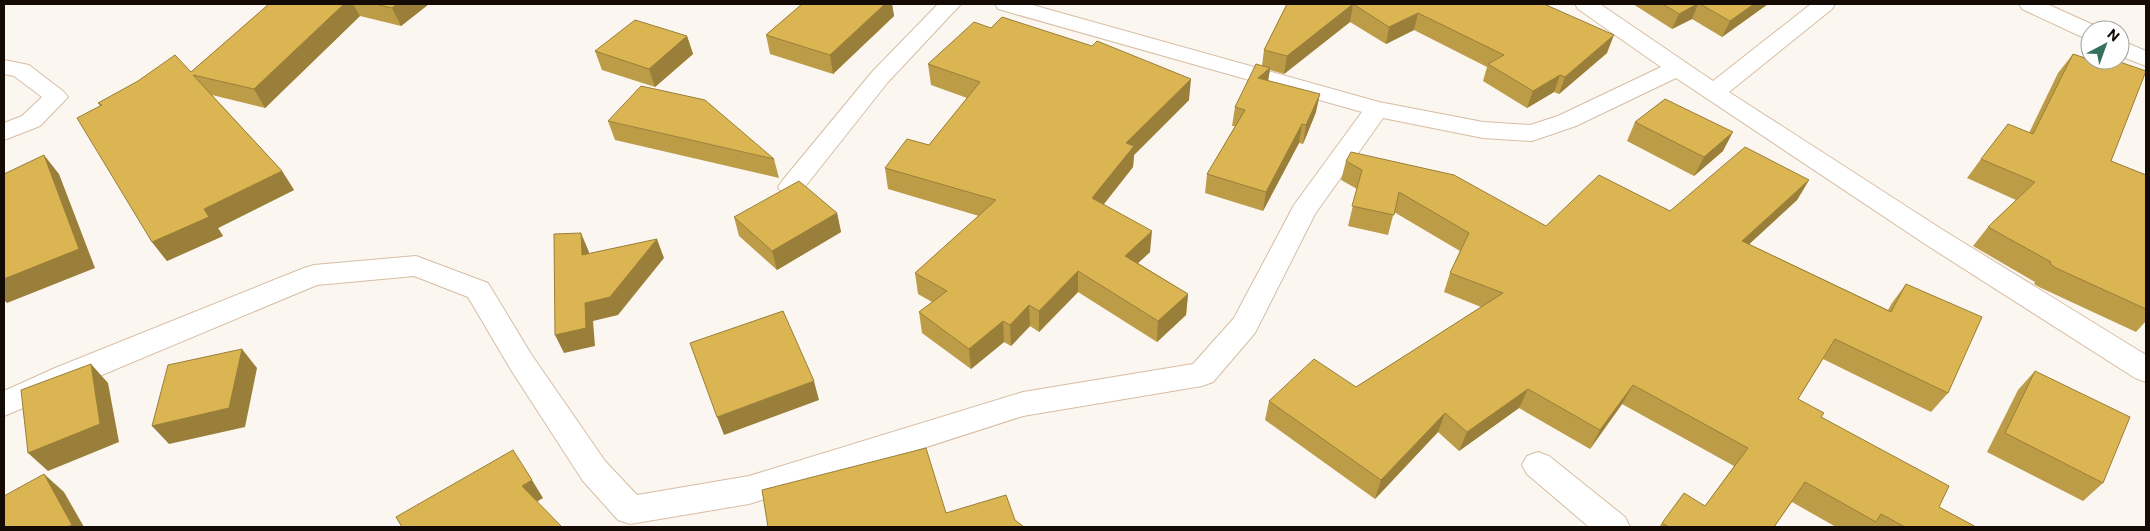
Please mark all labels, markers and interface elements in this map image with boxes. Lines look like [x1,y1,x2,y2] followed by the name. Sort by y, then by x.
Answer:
[2080,20,2130,70] north arrow
[2104,25,2123,45] text: N

